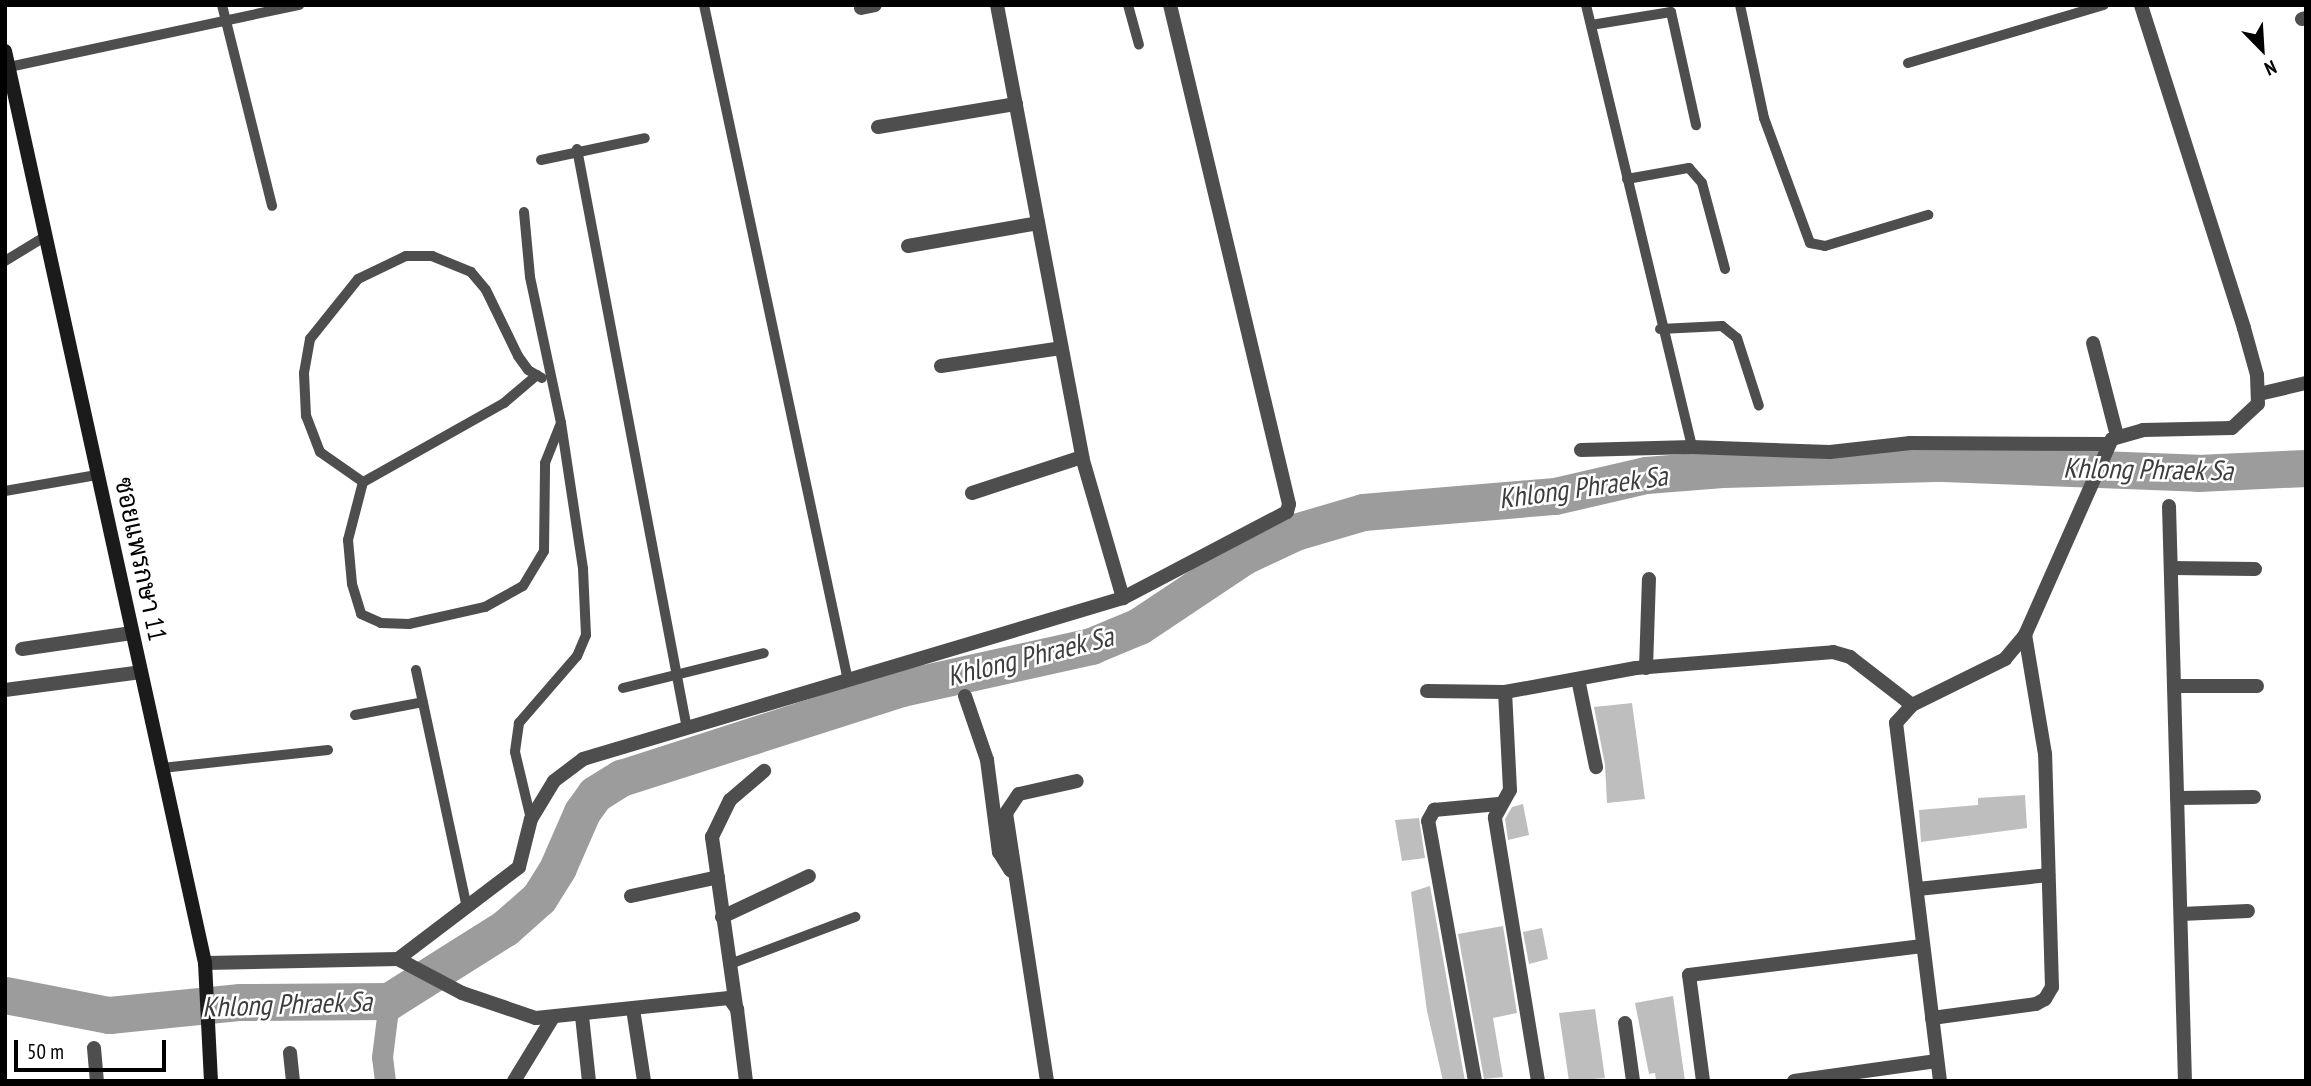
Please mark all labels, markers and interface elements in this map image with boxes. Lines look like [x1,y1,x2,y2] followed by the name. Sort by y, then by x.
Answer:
[2227,14,2297,84] north arrow
[2261,55,2280,81] text: N
[2063,451,2233,487] water label: Khlong Phraek Sa
[1496,459,1670,515] water label: Khlong Phraek Sa
[108,474,174,644] street label: ซอยแพรกษา 11
[943,619,1117,693] water label: Khlong Phraek Sa
[201,984,373,1024] water label: Khlong Phraek Sa
[18,1026,170,1070] scale bar
[27,1038,64,1065] text: 50 m

